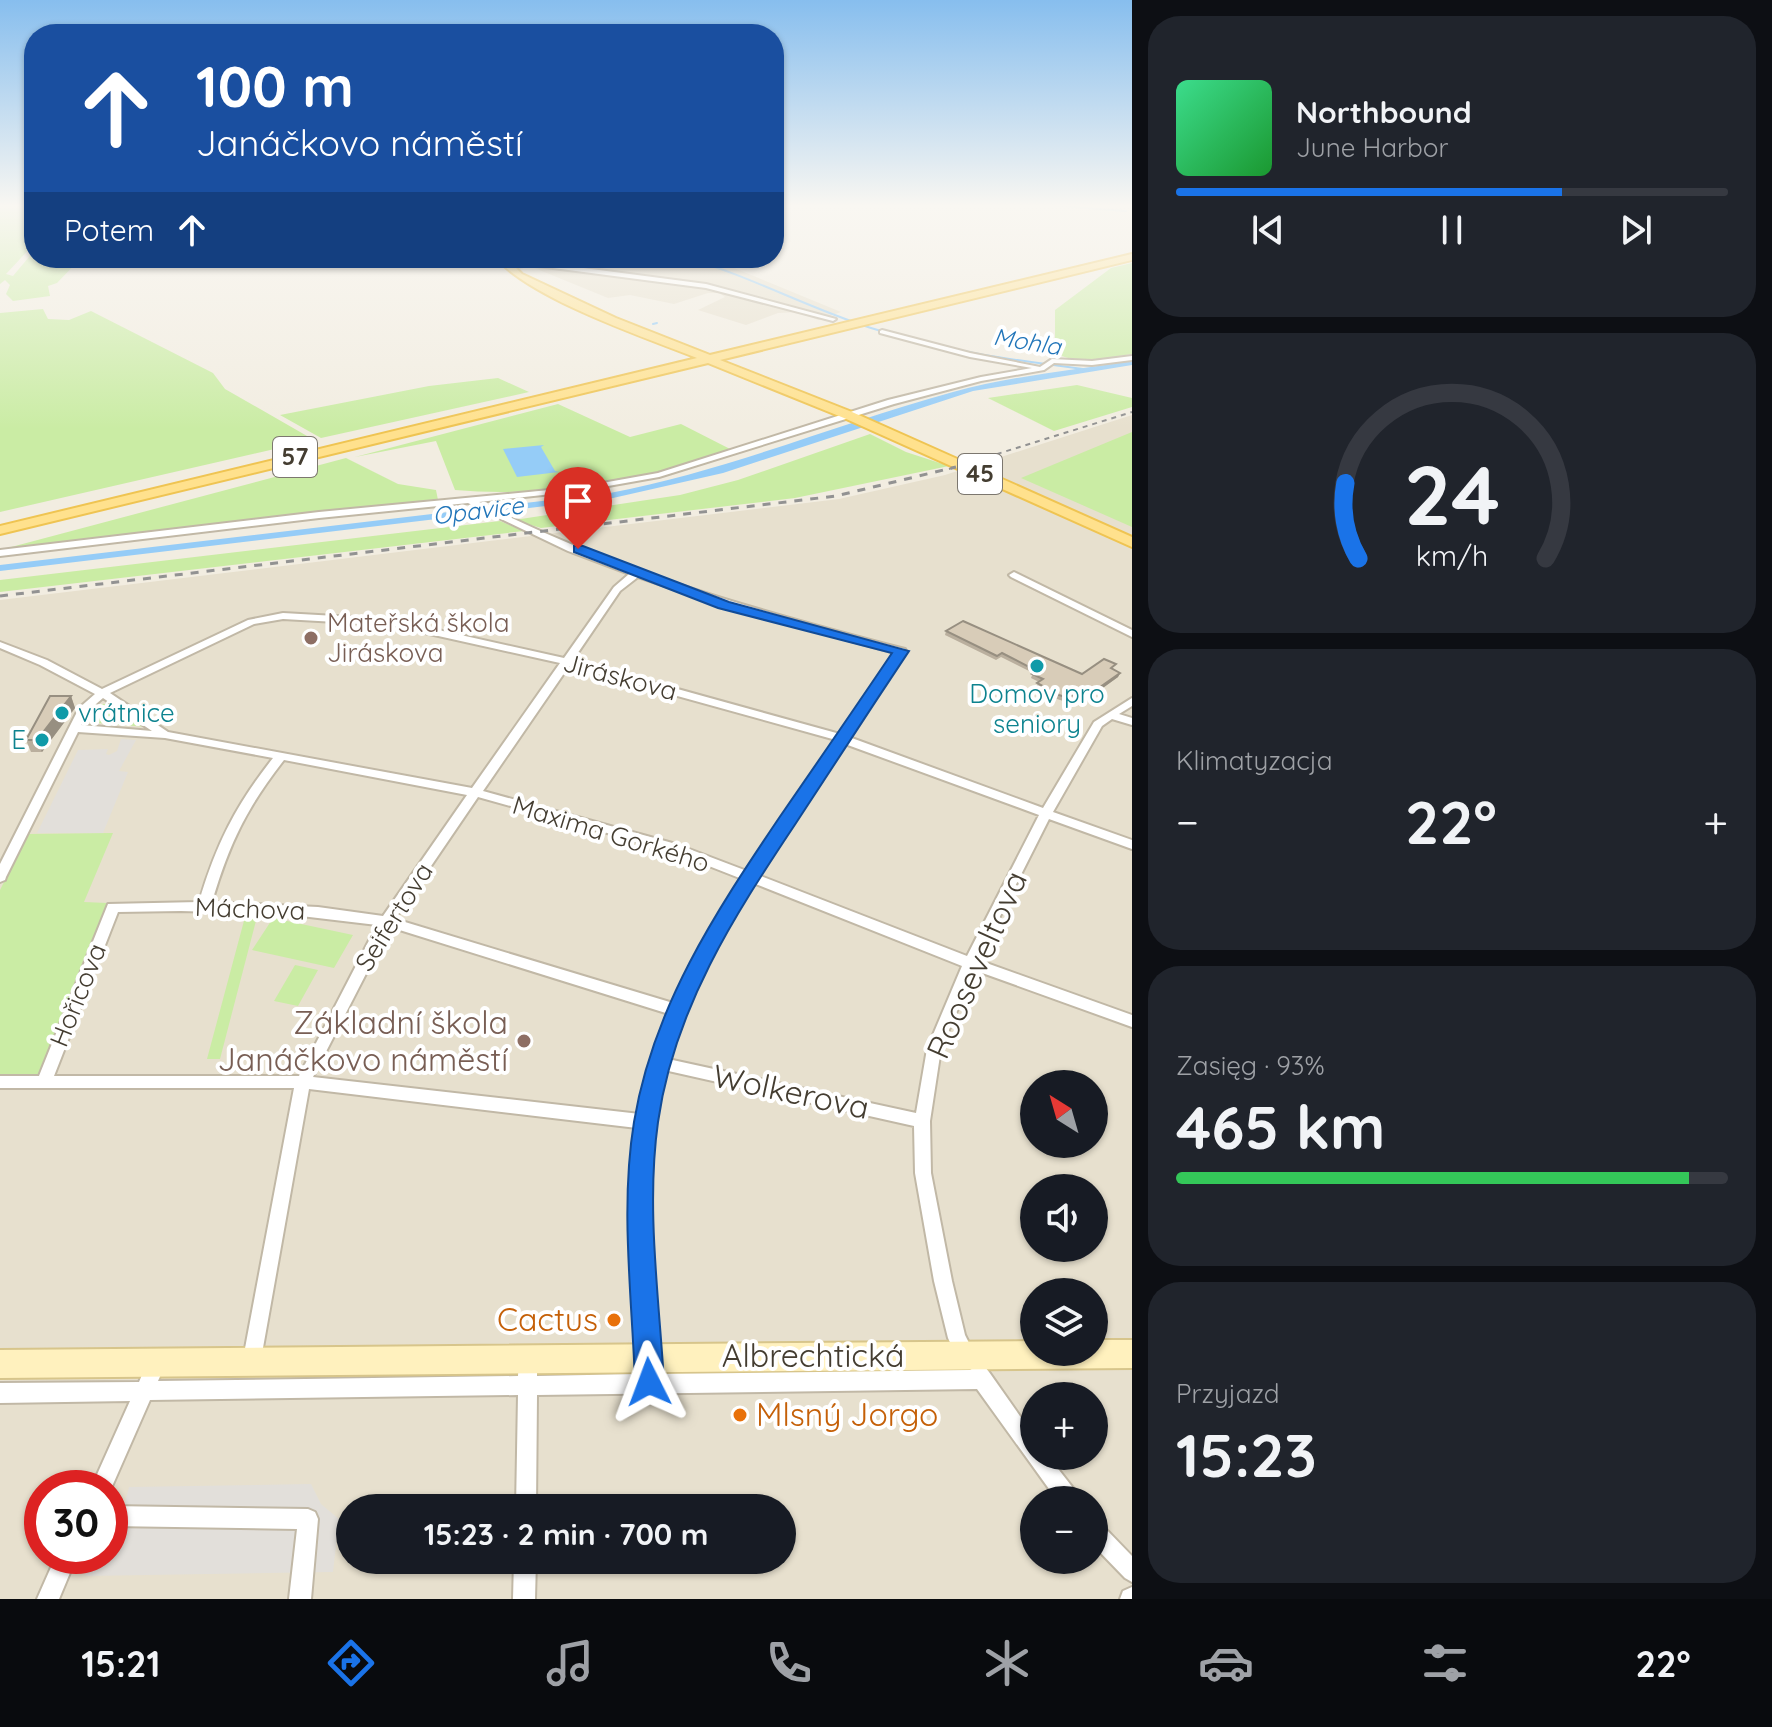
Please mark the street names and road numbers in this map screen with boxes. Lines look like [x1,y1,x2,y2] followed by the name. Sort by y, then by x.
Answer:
[273,437,317,477] road number: 57
[958,454,1002,494] road number: 45
[560,646,681,708] street label: Jiráskova
[509,788,714,879] street label: Maxima Gorkého
[347,856,440,977] street label: Seifertova
[917,865,1035,1065] street label: Rooseveltova
[194,890,306,927] street label: Máchova
[42,938,113,1051] street label: Hořicova
[709,1055,873,1127] street label: Wolkerova
[722,1335,904,1375] street label: Albrechtická

